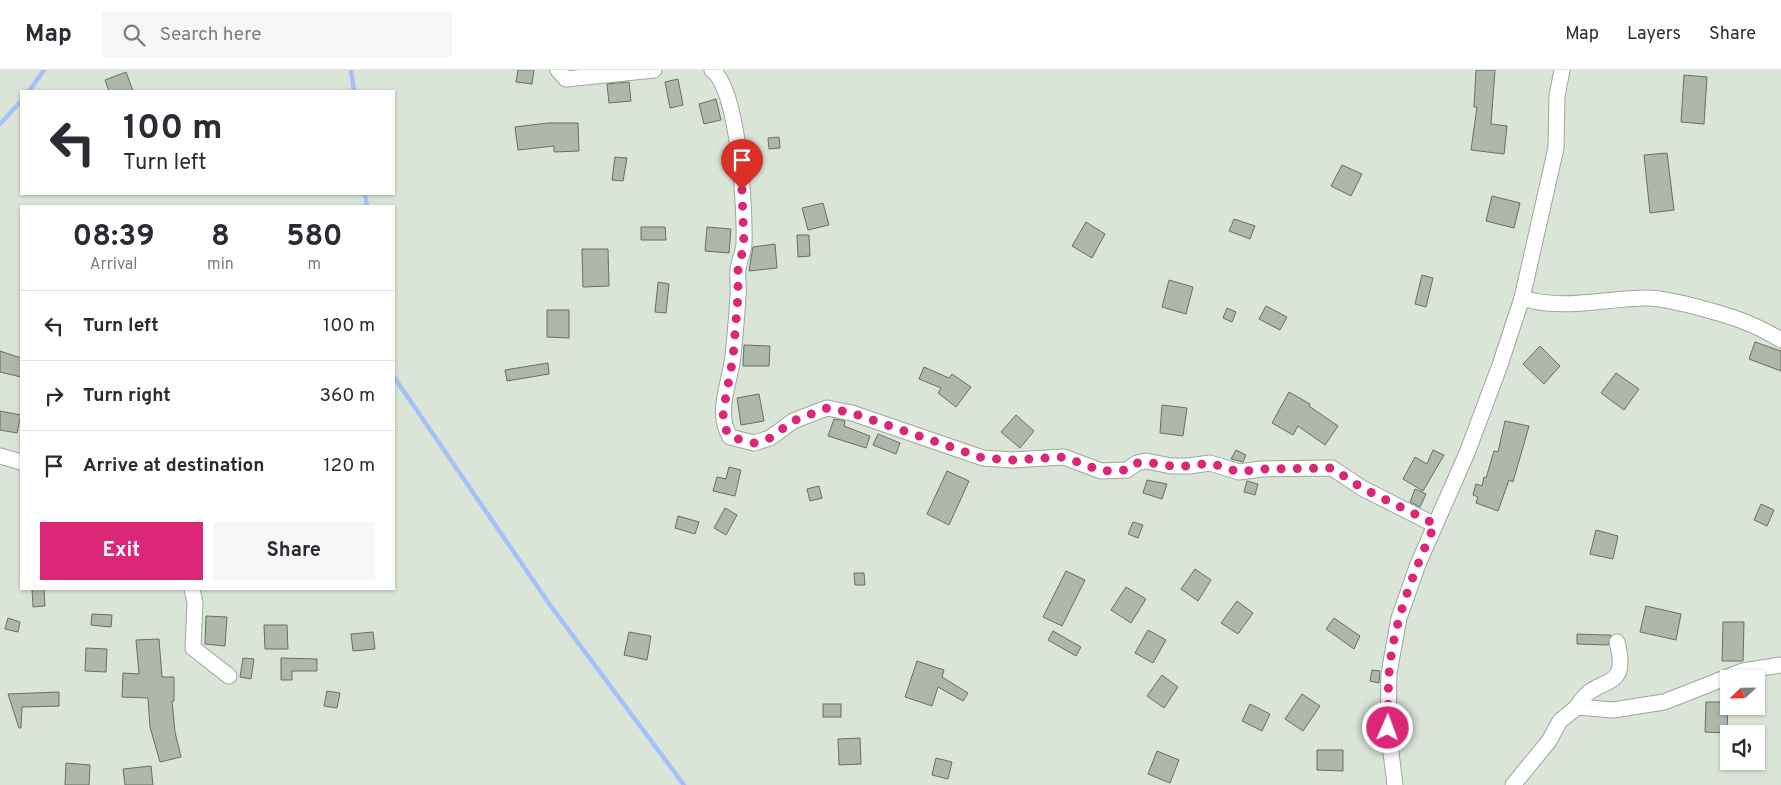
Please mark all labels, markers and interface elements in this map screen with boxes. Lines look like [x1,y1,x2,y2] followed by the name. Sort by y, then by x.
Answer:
[102,12,452,57] search box
[25,20,72,50] text: Map
[120,21,148,49] icon: search
[160,23,261,47] text: Search here
[1565,23,1599,46] text: Map
[1627,23,1681,46] text: Layers
[1709,23,1756,46] text: Share
[123,107,223,151] text: 100 m
[40,110,105,175] icon: left
[721,139,763,190] pin
[728,146,756,174] icon: arrive
[123,150,206,177] text: Turn left
[72,219,155,256] text: 08:39
[211,219,230,256] text: 8
[286,219,343,256] text: 580
[90,255,137,275] text: Arrival
[207,255,234,275] text: min
[308,255,321,275] text: m
[40,312,68,340] icon: left
[83,314,159,338] text: Turn left
[323,314,375,338] text: 100 m
[40,382,68,410] icon: right
[83,384,171,408] text: Turn right
[319,384,375,408] text: 360 m
[40,452,68,480] icon: arrive
[83,454,264,478] text: Arrive at destination
[324,454,375,478] text: 120 m
[40,522,203,580] button: Exit
[213,522,375,580] button: Share
[1720,670,1765,715] north arrow
[1720,670,1765,770] map controls
[1361,701,1413,753] position arrow
[1720,725,1765,770] button: sound

